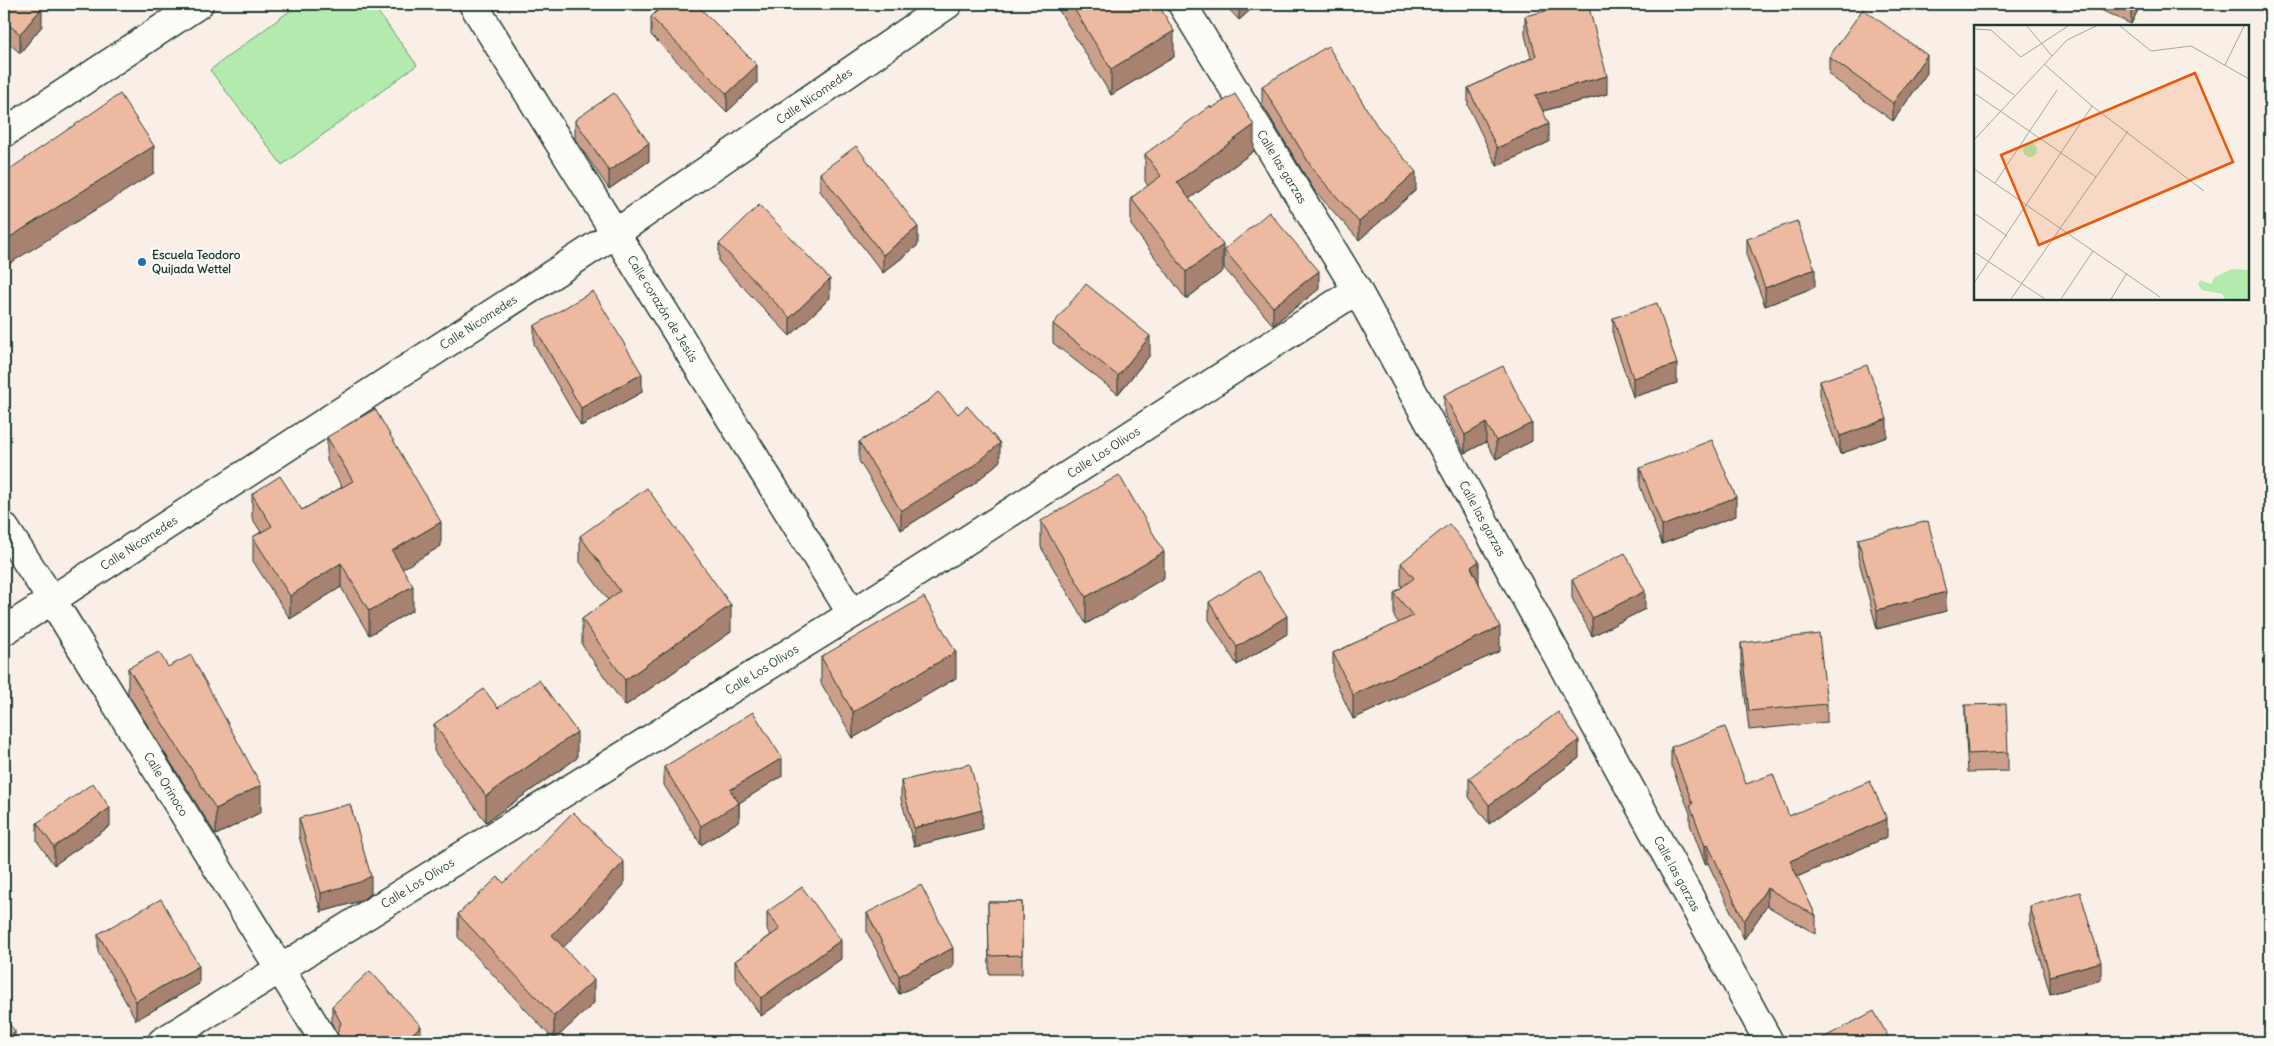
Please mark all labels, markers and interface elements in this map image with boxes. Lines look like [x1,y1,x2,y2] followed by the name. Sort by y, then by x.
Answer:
[1974,25,2249,300] inset map
[773,64,855,127] street label: Calle Nicomedes
[1254,127,1310,206] street label: Calle las garzas
[152,247,241,276] place label: Escuela Teodoro Quijada Wettel
[624,253,702,365] street label: Calle corazón de Jesús
[136,256,148,268] marker: Escuela Teodoro Quijada Wettel
[437,291,520,353] street label: Calle Nicomedes
[1064,423,1143,481] street label: Calle Los Olivos
[1456,478,1509,559] street label: Calle las garzas
[97,512,180,573] street label: Calle Nicomedes
[722,641,801,698] street label: Calle Los Olivos
[141,749,192,819] street label: Calle Orinoco
[1651,833,1704,914] street label: Calle las garzas
[378,854,457,911] street label: Calle Los Olivos

